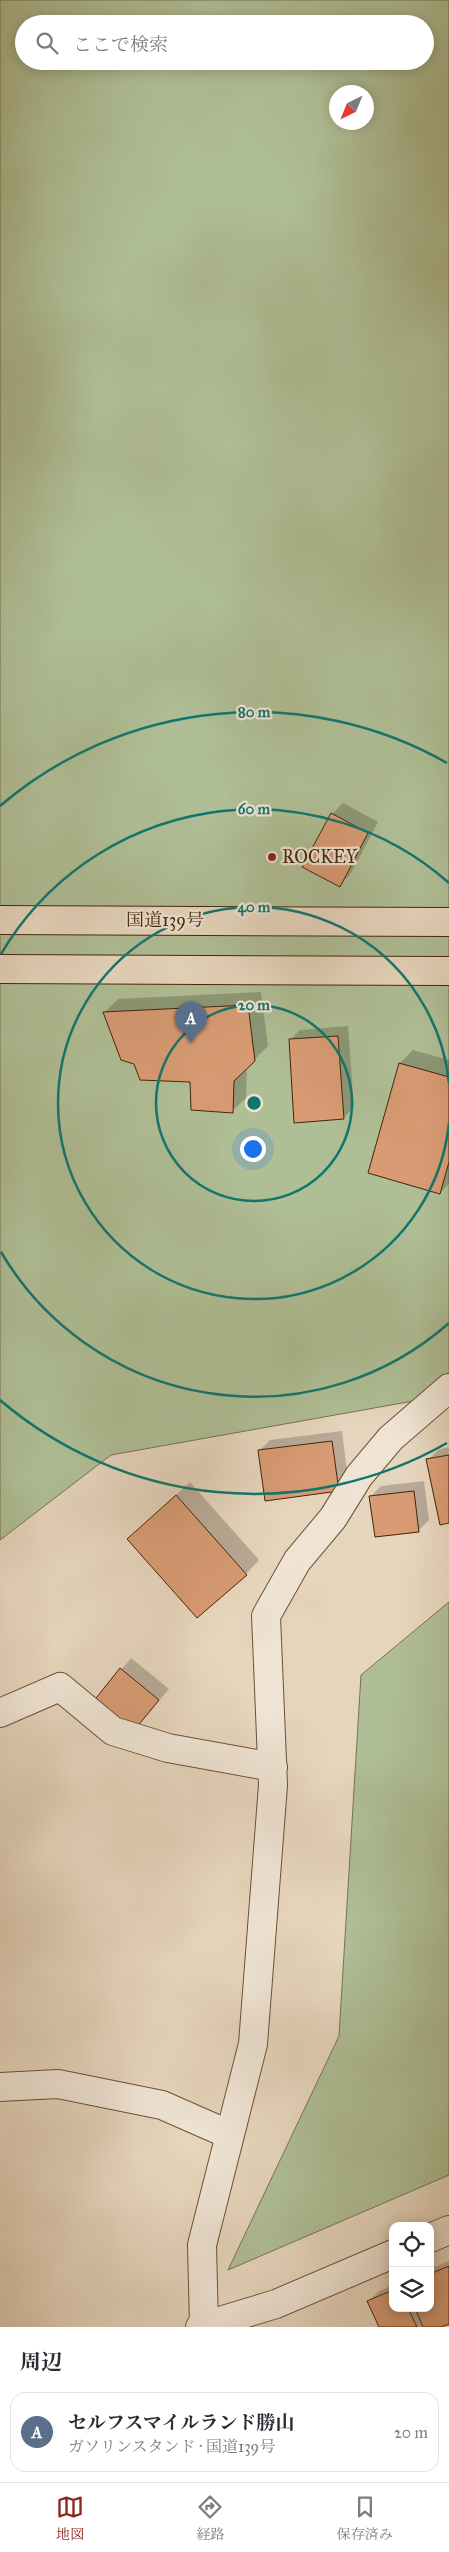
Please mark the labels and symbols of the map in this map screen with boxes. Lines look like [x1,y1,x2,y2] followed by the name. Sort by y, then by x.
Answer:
[329,85,374,130] north arrow
[238,703,271,721] text: 80 m
[238,800,271,818] text: 60 m
[282,846,358,868] place label: ROCKEY
[266,851,278,863] marker: ROCKEY
[238,898,271,917] text: 40 m
[126,909,204,931] street label: 国道139号
[238,996,270,1014] text: 20 m
[175,1002,207,1043] pin: A
[245,1094,263,1112] centre of rings
[240,1136,266,1162] your location

